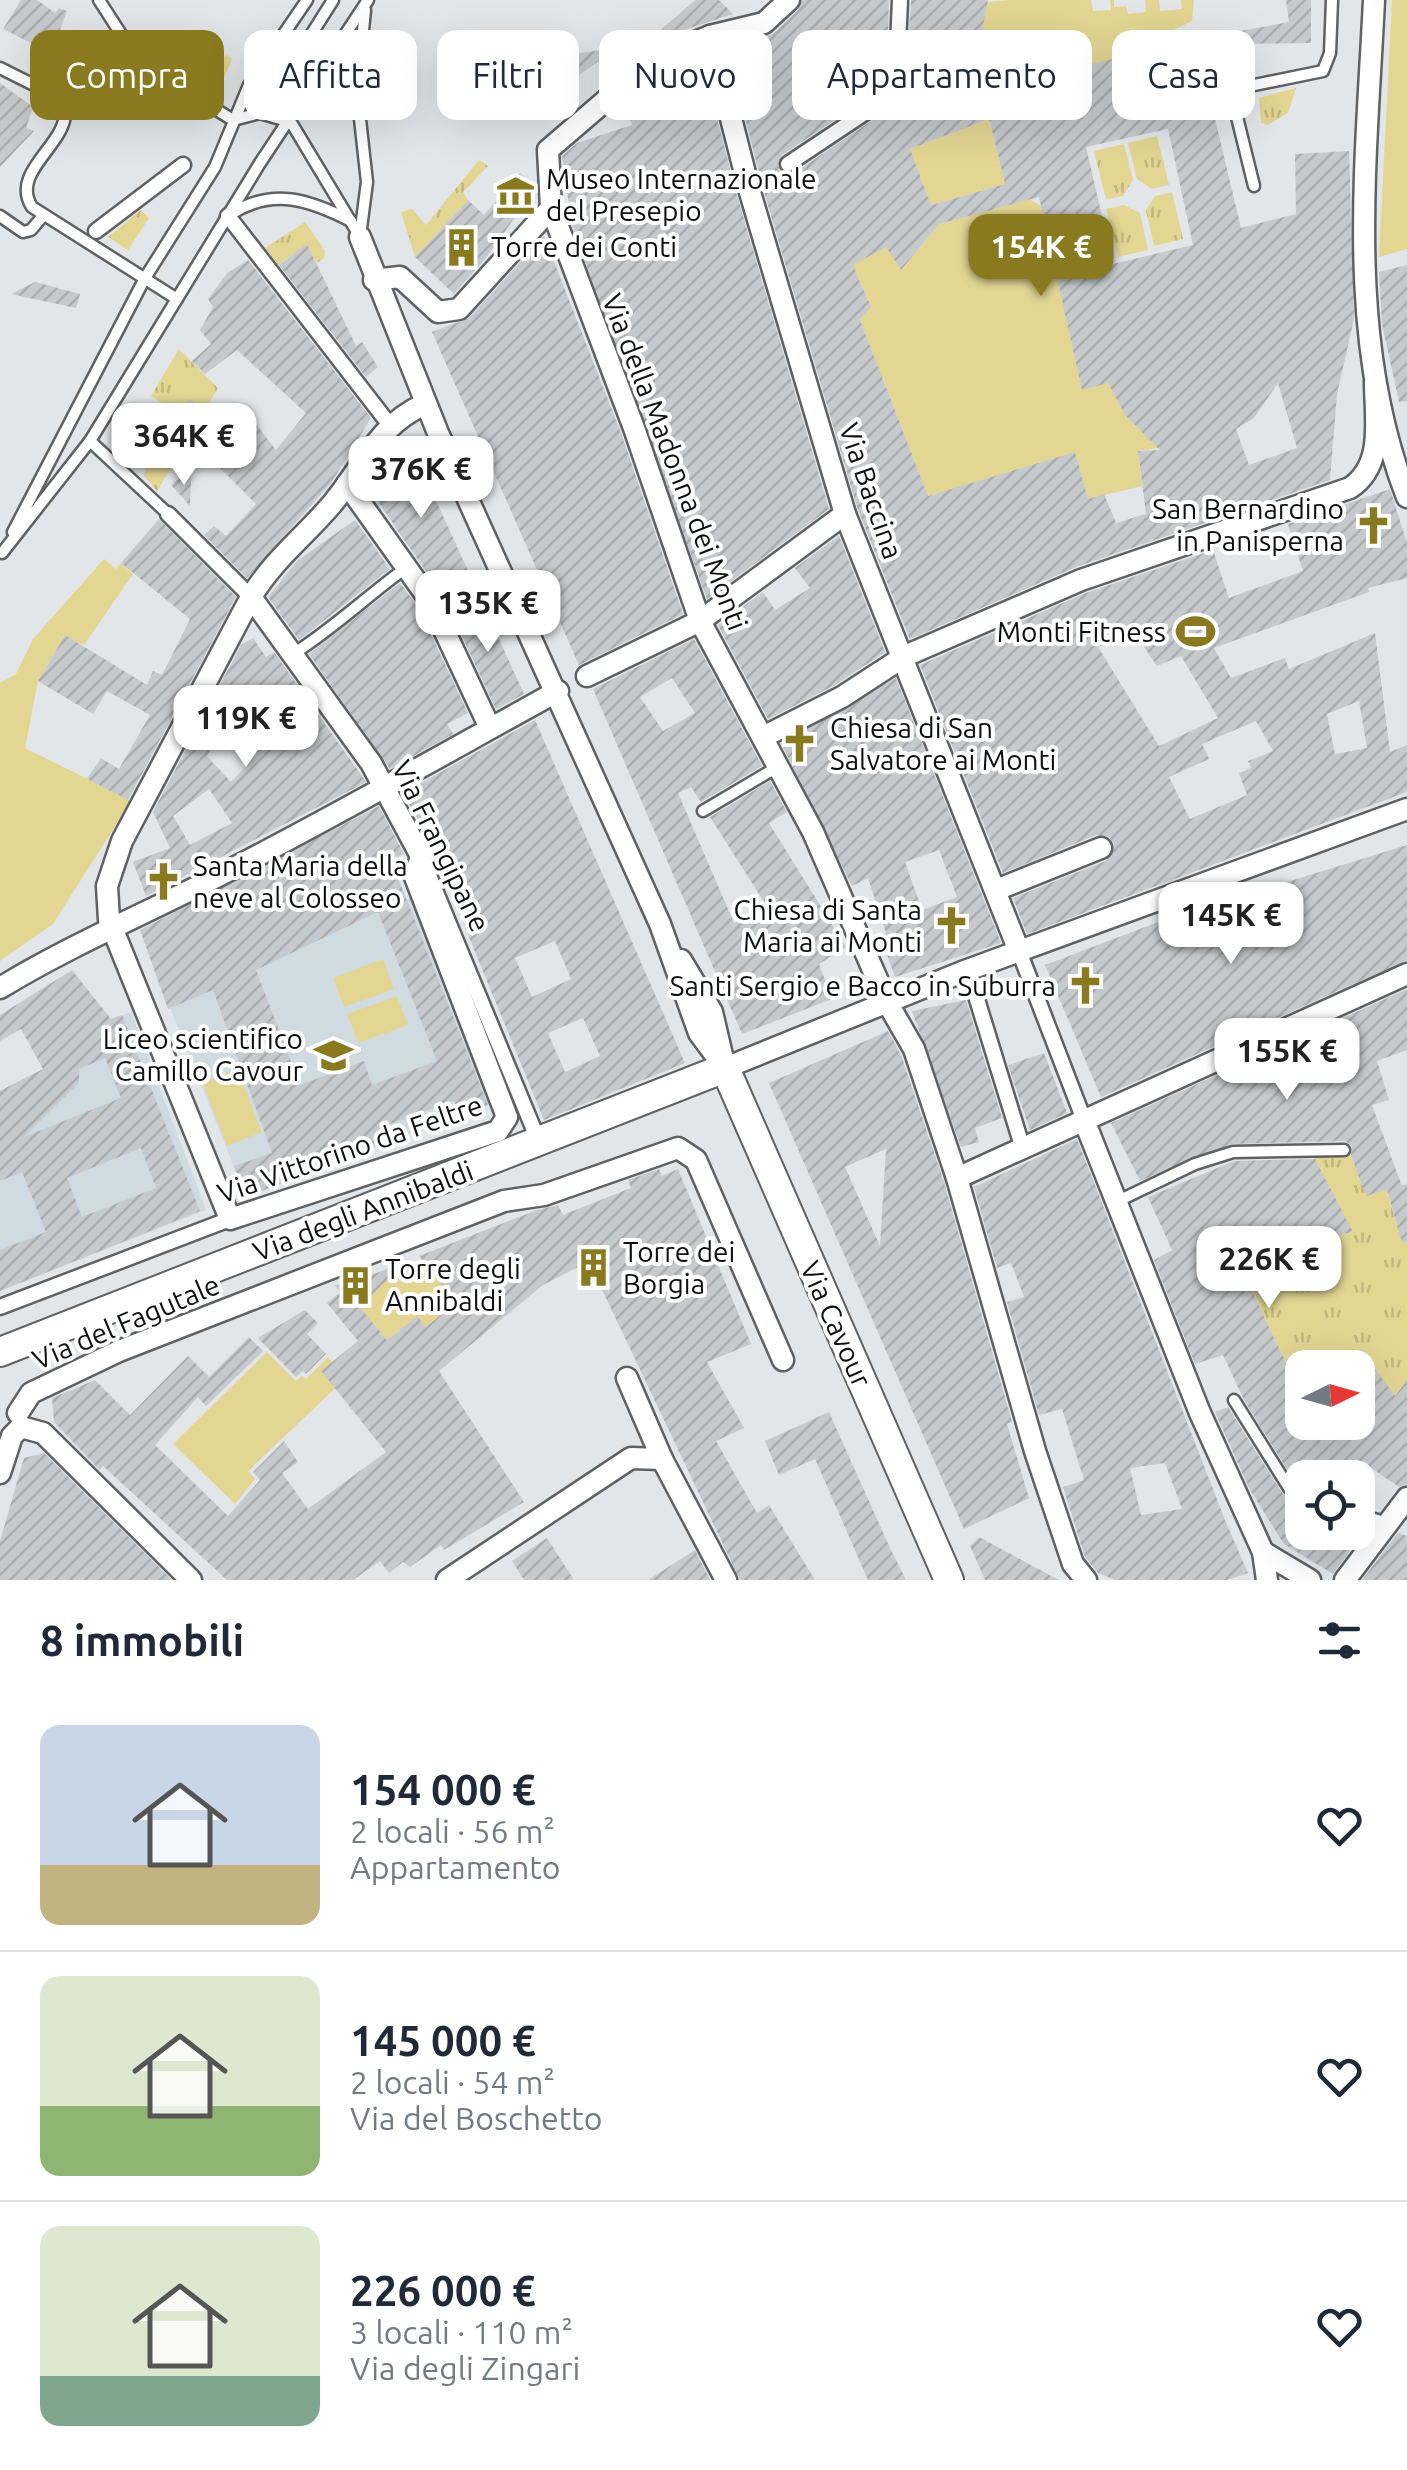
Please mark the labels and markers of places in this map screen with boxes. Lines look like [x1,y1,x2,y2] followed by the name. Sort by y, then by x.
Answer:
[546,163,817,226] place label: Museo Internazionale del Presepio
[495,174,537,216] museum icon: Museo Internazionale del Presepio
[960,214,1122,299] pin: 154K €
[440,226,482,268] building icon: Torre dei Conti
[491,231,677,262] place label: Torre dei Conti
[103,403,265,488] pin: 364K €
[340,436,502,521] pin: 376K €
[1152,493,1344,556] place label: San Bernardino in Panisperna
[1353,504,1395,546] church icon: San Bernardino in Panisperna
[407,570,569,655] pin: 135K €
[1175,611,1217,653] sports icon: Monti Fitness
[997,616,1166,647] place label: Monti Fitness
[165,685,327,770] pin: 119K €
[830,712,1056,775] place label: Chiesa di San Salvatore ai Monti
[779,723,821,765] church icon: Chiesa di San Salvatore ai Monti
[193,850,408,913] place label: Santa Maria della neve al Colosseo
[142,861,184,903] church icon: Santa Maria della neve al Colosseo
[1150,882,1312,967] pin: 145K €
[734,894,922,957] place label: Chiesa di Santa Maria ai Monti
[931,905,973,947] church icon: Chiesa di Santa Maria ai Monti
[1065,965,1107,1007] church icon: Santi Sergio e Bacco in Suburra
[670,970,1056,1001] place label: Santi Sergio e Bacco in Suburra
[1206,1018,1368,1103] pin: 155K €
[103,1023,303,1086] place label: Liceo scientifico Camillo Cavour
[312,1034,354,1076] school or university icon: Liceo scientifico Camillo Cavour
[1188,1226,1350,1311] pin: 226K €
[623,1236,735,1299] place label: Torre dei Borgia
[572,1247,614,1289] building icon: Torre dei Borgia
[385,1253,521,1316] place label: Torre degli Annibaldi
[334,1264,376,1306] building icon: Torre degli Annibaldi

